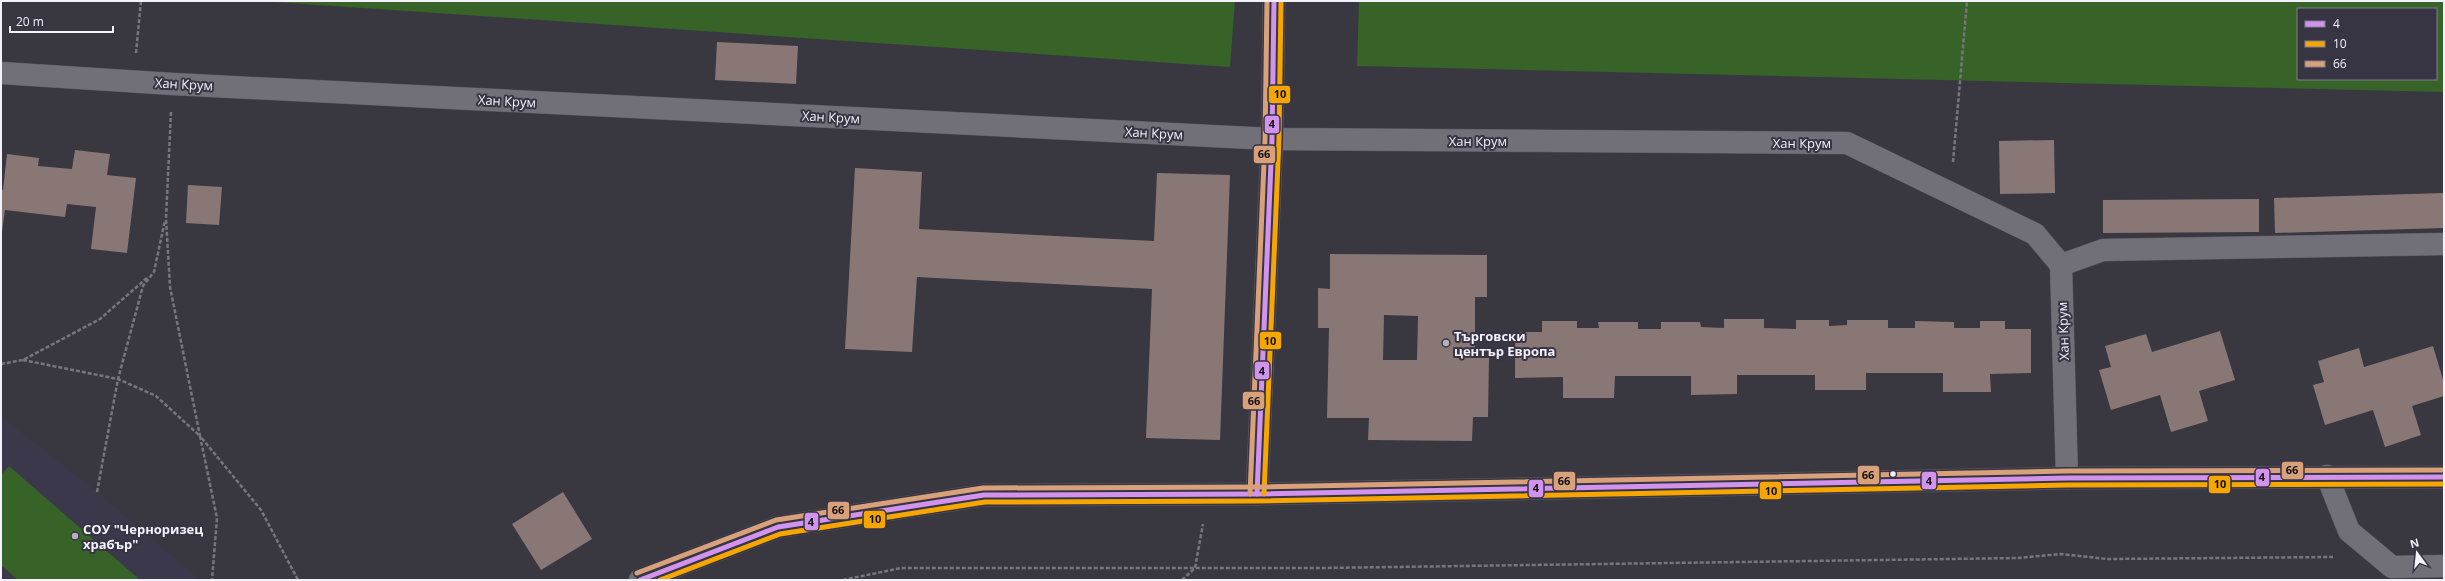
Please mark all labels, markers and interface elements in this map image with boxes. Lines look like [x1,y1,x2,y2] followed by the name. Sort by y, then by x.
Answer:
[10,8,113,34] scale bar
[2297,8,2437,80] legend
[16,13,44,30] text: 20 m
[2333,15,2340,32] text: 4
[2333,35,2347,52] text: 10
[2333,55,2347,72] text: 66
[154,73,214,95] street label: Хан Крум
[1268,85,1291,104] line badge: 10
[1274,86,1286,101] text: 10
[477,90,537,112] street label: Хан Крум
[801,106,861,128] street label: Хан Крум
[1264,115,1280,134] line badge: 4
[1269,116,1276,131] text: 4
[1124,122,1184,144] street label: Хан Крум
[1449,132,1507,150] street label: Хан Крум
[1773,134,1831,152] street label: Хан Крум
[1253,145,1276,164] line badge: 66
[1258,146,1270,161] text: 66
[2053,302,2073,360] street label: Хан Крум
[1454,327,1555,360] place label: Търговски център Европа
[1259,331,1282,350] line badge: 10
[1264,333,1276,348] text: 10
[1441,338,1451,348] marker: Търговски център Европа
[1254,361,1270,380] line badge: 4
[1259,363,1266,378] text: 4
[1242,391,1265,410] line badge: 66
[1248,393,1260,408] text: 66
[2281,461,2304,480] line badge: 66
[2286,462,2298,477] text: 66
[1857,465,1880,485] line badge: 66
[1862,467,1874,482] text: 66
[2255,468,2270,487] line badge: 4
[1888,469,1898,479] unlabelled marker
[2259,469,2266,484] text: 4
[1553,471,1576,491] line badge: 66
[1921,471,1937,490] line badge: 4
[1558,473,1570,488] text: 66
[1926,473,1933,488] text: 4
[2208,475,2231,494] line badge: 10
[2214,476,2226,491] text: 10
[1528,479,1544,498] line badge: 4
[1533,480,1540,495] text: 4
[1759,481,1782,500] line badge: 10
[1765,483,1777,498] text: 10
[827,501,850,520] line badge: 66
[832,502,844,517] text: 66
[863,510,886,529] line badge: 10
[869,511,881,526] text: 10
[804,512,819,531] line badge: 4
[808,514,815,529] text: 4
[83,520,203,553] place label: СОУ "Черноризец храбър"
[70,531,80,541] marker: СОУ "Черноризец храбър"
[2397,533,2437,573] north arrow
[2408,534,2421,551] text: N

